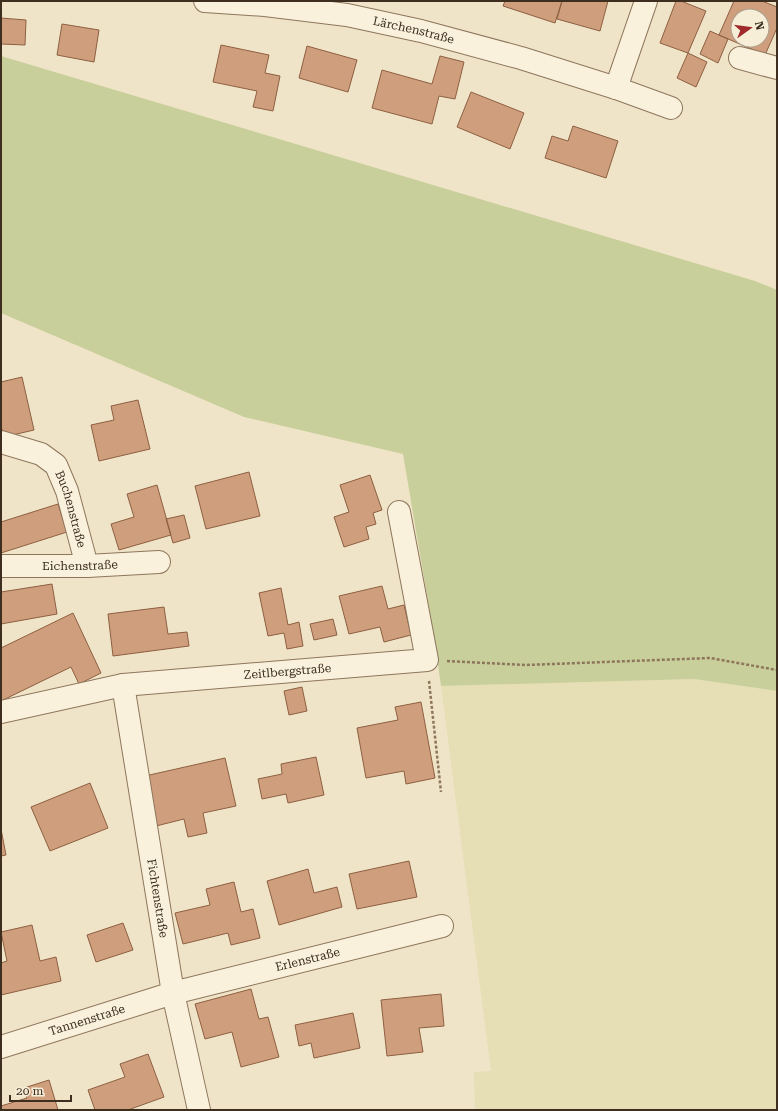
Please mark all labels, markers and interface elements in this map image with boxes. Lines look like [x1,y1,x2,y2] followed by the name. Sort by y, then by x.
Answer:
[730,8,770,48] north arrow
[372,14,456,47] street label: Lärchenstraße
[752,20,767,32] text: N
[52,468,89,550] street label: Buchenstraße
[42,557,119,573] street label: Eichenstraße
[243,661,332,682] street label: Zeitlbergstraße
[144,858,171,939] street label: Fichtenstraße
[274,945,342,974] street label: Erlenstraße
[47,1001,127,1039] street label: Tannenstraße
[10,1077,71,1103] scale bar
[16,1084,43,1098] text: 20 m

